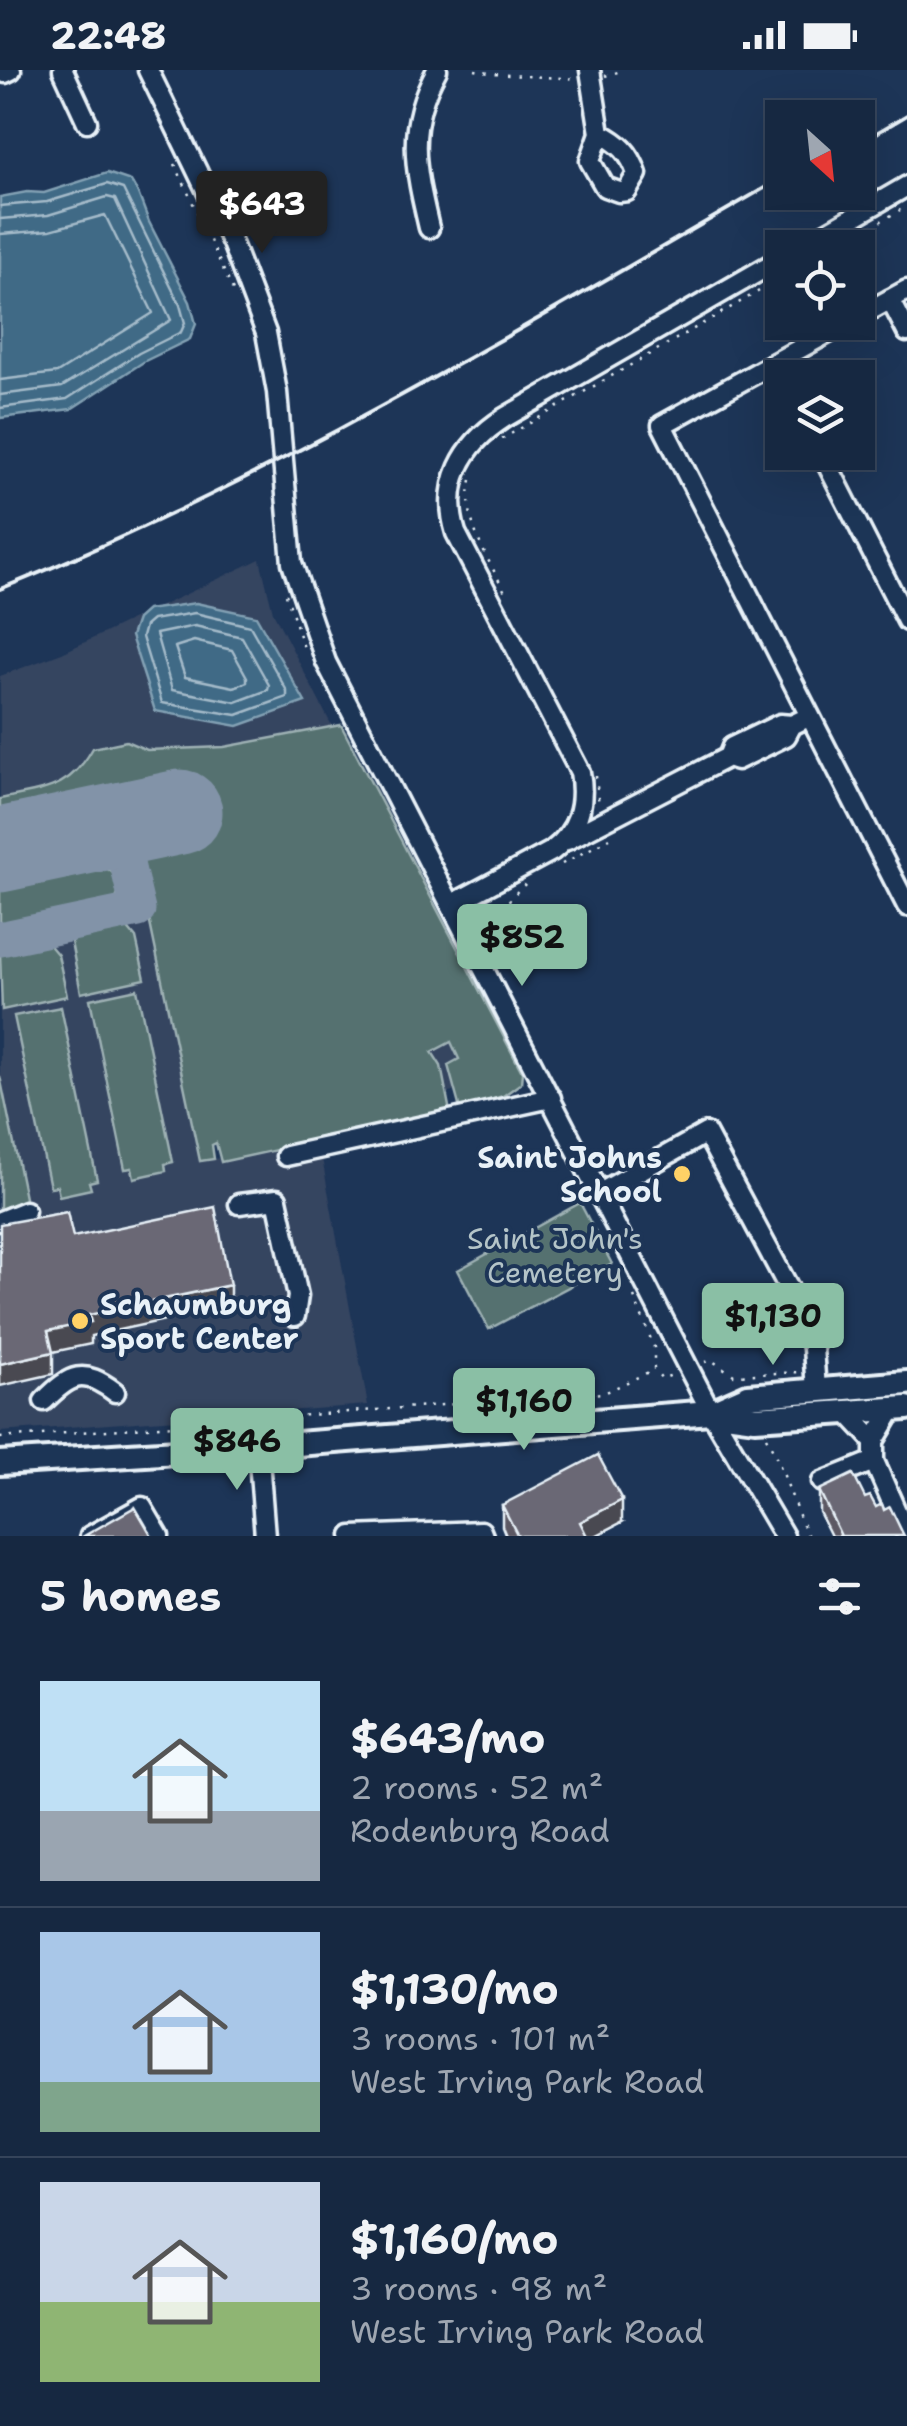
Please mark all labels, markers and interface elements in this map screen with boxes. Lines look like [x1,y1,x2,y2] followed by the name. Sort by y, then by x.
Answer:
[50,10,167,61] text: 22:48
[765,100,875,210] north arrow
[765,100,875,470] map controls
[203,171,321,256] pin: $643
[218,182,306,225] text: $643
[765,230,875,340] button: locate
[765,360,875,470] button: layers
[463,904,581,989] pin: $852
[479,915,565,958] text: $852
[477,1137,662,1212] place label: Saint Johns School
[671,1163,693,1185] marker: Saint Johns School
[467,1218,643,1293] park label: Saint John's Cemetery
[692,1283,854,1368] pin: $1,130
[100,1284,299,1359] place label: Schaumburg Sport Center
[724,1294,822,1337] text: $1,130
[69,1310,91,1332] marker: Schaumburg Sport Center
[443,1368,605,1453] pin: $1,160
[475,1379,573,1422] text: $1,160
[178,1408,296,1493] pin: $846
[193,1419,281,1462] text: $846
[40,1568,221,1624] text: 5 homes
[812,1569,867,1624] icon: filters
[350,1710,546,1766] text: $643/mo
[120,1721,240,1841] icon: home
[350,1766,603,1809] text: 2 rooms · 52 m²
[350,1809,610,1852] text: Rodenburg Road
[350,1961,559,2017] text: $1,130/mo
[120,1972,240,2092] icon: home
[350,2017,610,2060] text: 3 rooms · 101 m²
[350,2060,704,2103] text: West Irving Park Road
[350,2211,559,2267] text: $1,160/mo
[120,2222,240,2342] icon: home
[350,2267,607,2310] text: 3 rooms · 98 m²
[350,2310,704,2353] text: West Irving Park Road

